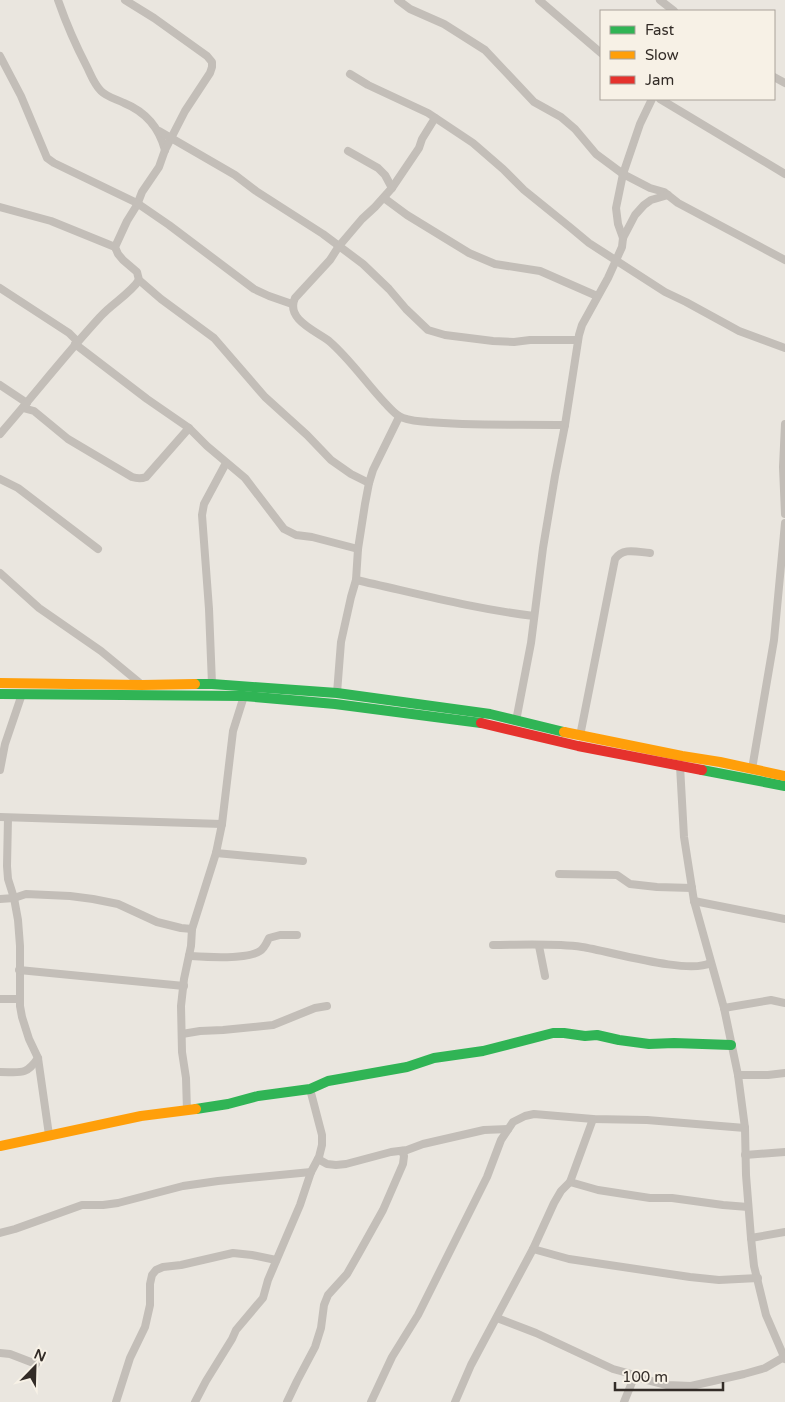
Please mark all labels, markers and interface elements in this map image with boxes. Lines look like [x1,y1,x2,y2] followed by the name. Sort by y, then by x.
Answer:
[600,10,775,100] legend
[645,21,675,39] text: Fast
[645,46,679,64] text: Slow
[645,71,674,89] text: Jam
[10,1342,60,1392] north arrow
[31,1345,48,1366] text: N
[615,1360,722,1392] scale bar
[622,1368,668,1386] text: 100 m

